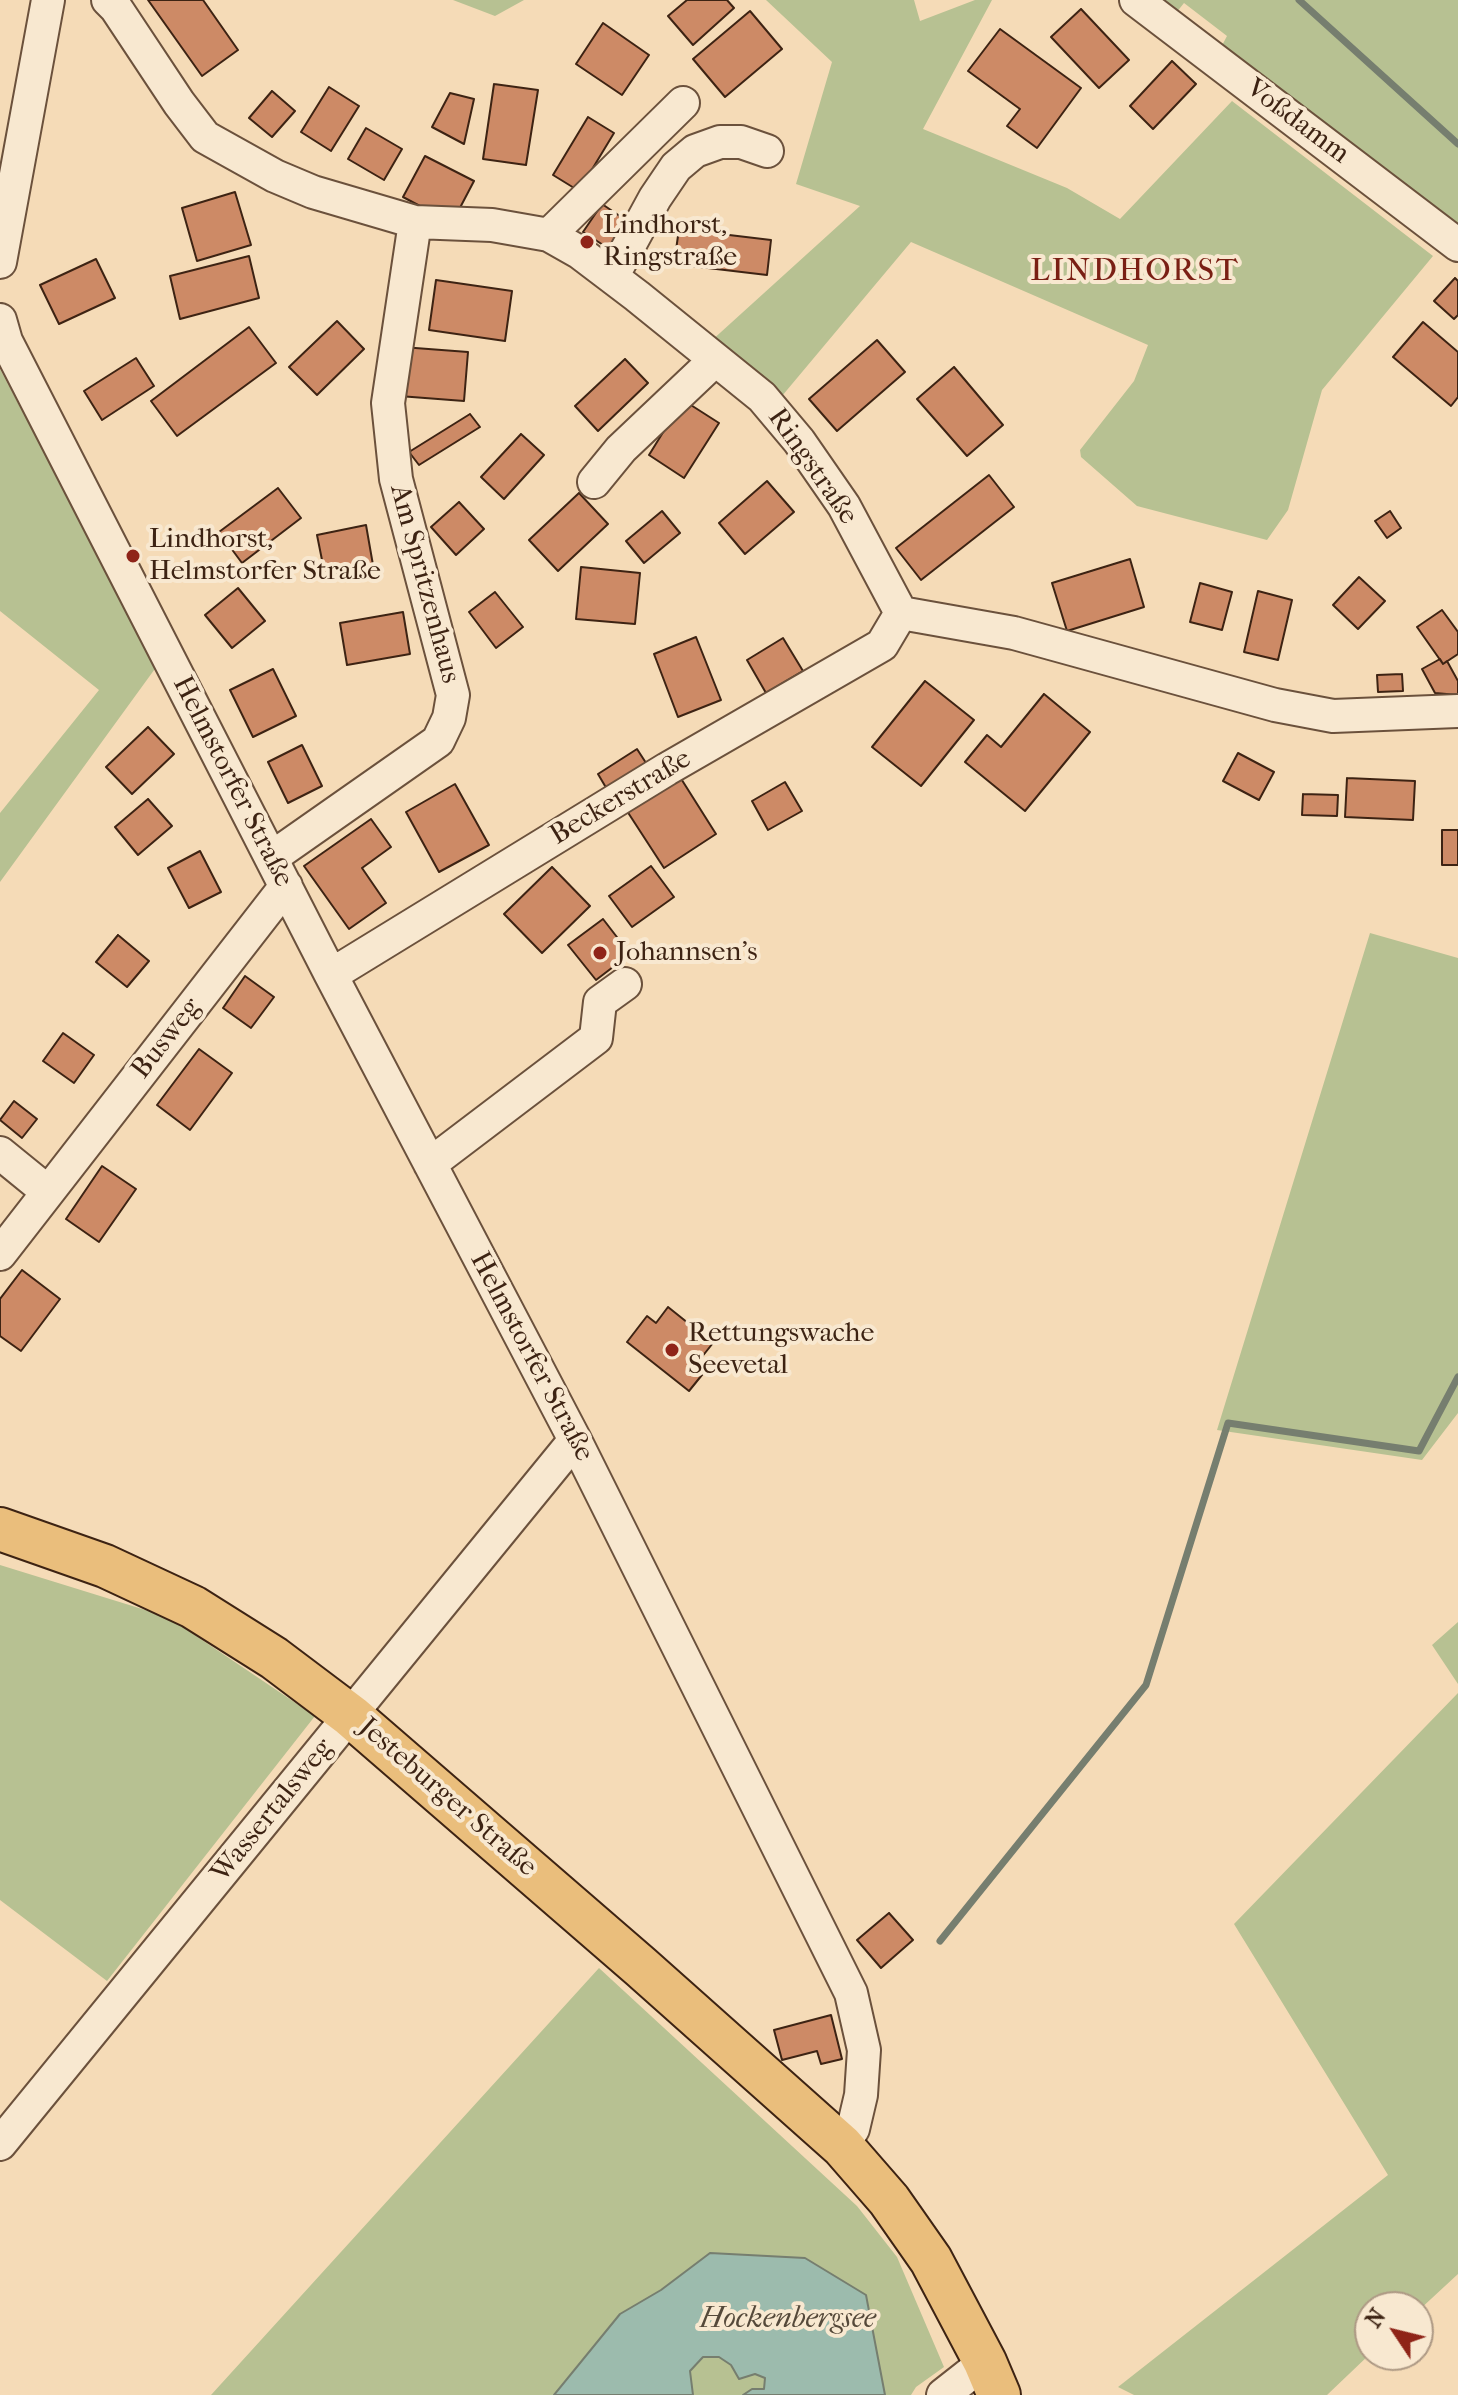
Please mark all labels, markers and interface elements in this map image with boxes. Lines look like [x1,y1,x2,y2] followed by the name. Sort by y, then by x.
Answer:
[1239,72,1355,172] street label: Voßdamm
[603,209,737,275] place label: Lindhorst, Ringstraße
[578,233,596,251] marker: Lindhorst, Ringstraße
[1030,253,1240,291] district label: LINDHORST
[760,402,864,532] street label: Ringstraße
[381,481,467,687] street label: Am Spritzenhaus
[149,523,381,589] place label: Lindhorst, Helmstorfer Straße
[124,547,142,565] marker: Lindhorst, Helmstorfer Straße
[164,671,300,893] street label: Helmstorfer Straße
[544,743,698,853] street label: Beckerstraße
[616,936,758,970] place label: Johannsen's
[591,944,609,962] marker: Johannsen's
[125,992,209,1086] street label: Busweg
[462,1247,600,1467] street label: Helmstorfer Straße
[688,1317,874,1383] place label: Rettungswache Seevetal
[663,1341,681,1359] marker: Rettungswache Seevetal
[351,1711,543,1885] street label: Jesteburger Straße
[205,1732,341,1890] street label: Wassertalsweg
[1354,2291,1434,2371] north arrow
[700,2302,876,2338] water label: Hockenbergsee
[1361,2304,1391,2333] text: N

